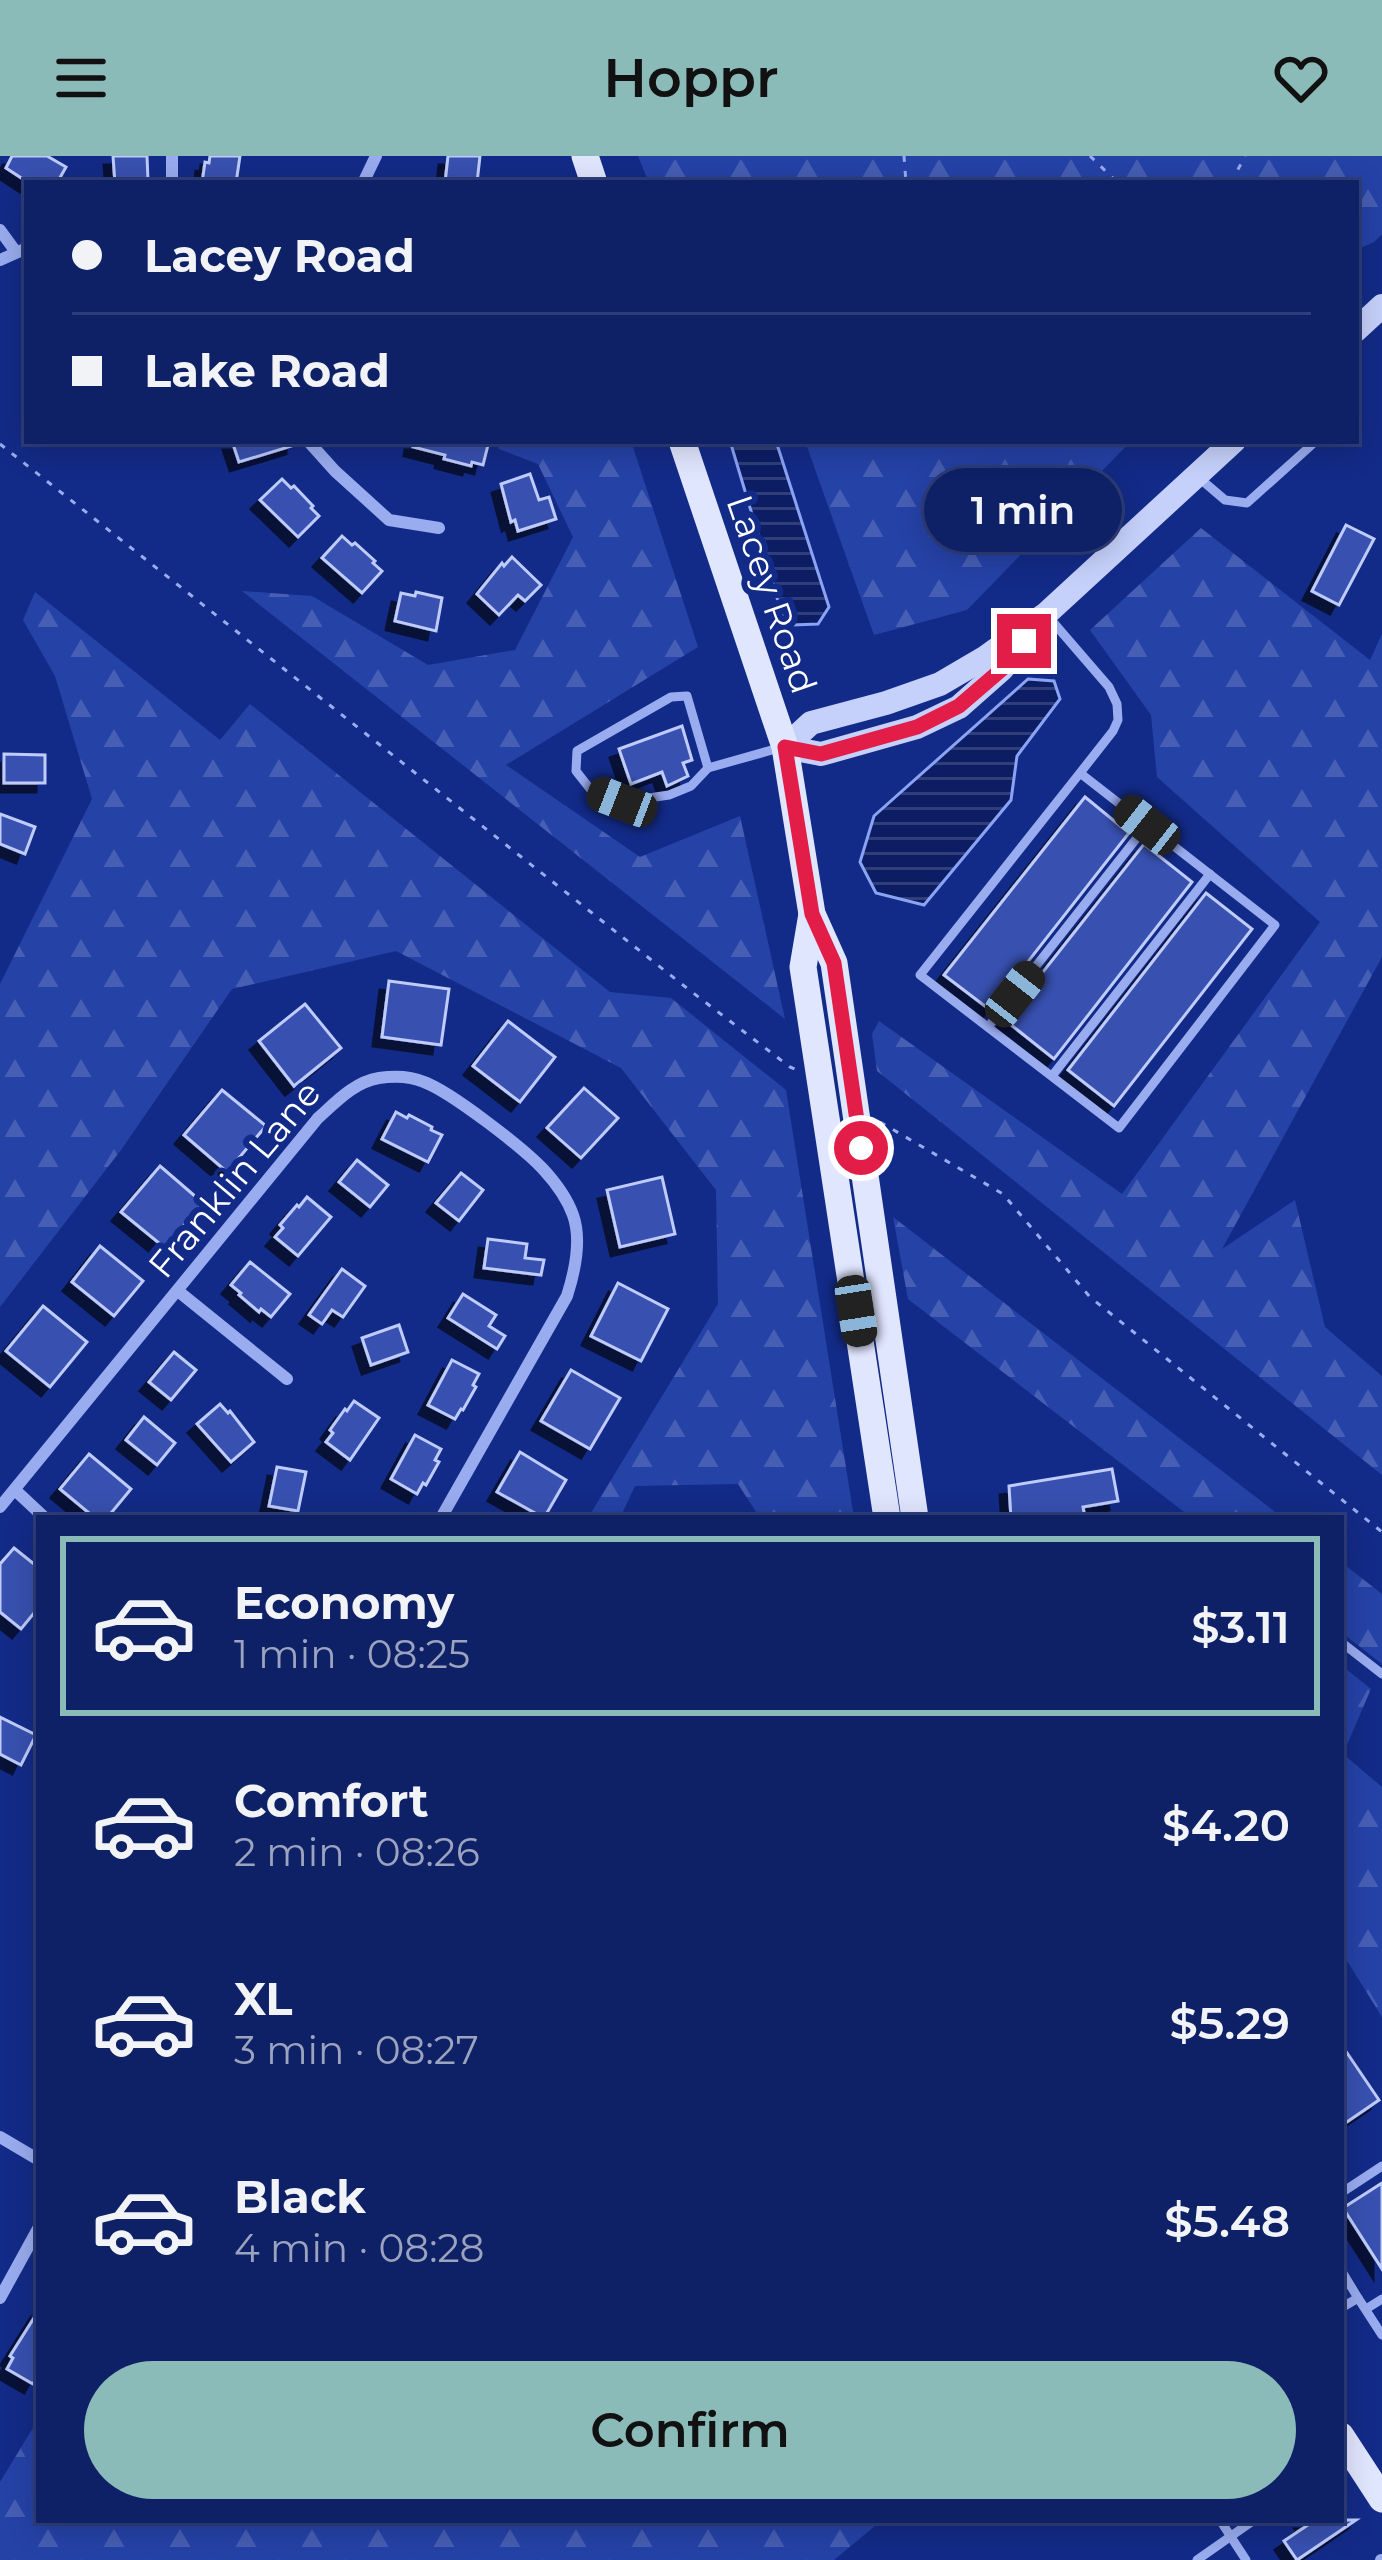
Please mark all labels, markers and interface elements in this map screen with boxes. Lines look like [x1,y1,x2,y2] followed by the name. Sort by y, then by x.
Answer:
[48,45,114,111] icon: menu
[603,45,779,111] text: Hoppr
[1268,45,1334,111] icon: heart
[144,228,415,283] text: Lacey Road
[144,343,390,398] text: Lake Road
[925,467,1123,551] callout: 1 min
[971,486,1075,534] text: 1 min
[718,489,826,699] street label: Lacey Road
[997,614,1051,668] route end
[582,772,662,832] car
[1108,789,1186,861] car
[979,955,1051,1033] car
[139,1071,329,1287] street label: Franklin Lane
[834,1121,888,1175] route start
[833,1273,879,1349] car
[90,1572,198,1680] icon: car
[234,1575,454,1630] text: Economy
[1191,1599,1290,1654] text: $3.11
[234,1630,470,1678] text: 1 min · 08:25
[90,1770,198,1878] icon: car
[234,1773,429,1828] text: Comfort
[1162,1797,1290,1852] text: $4.20
[234,1828,480,1876] text: 2 min · 08:26
[90,1968,198,2076] icon: car
[234,1971,292,2026] text: XL
[1170,1995,1290,2050] text: $5.29
[234,2026,479,2074] text: 3 min · 08:27
[90,2166,198,2274] icon: car
[234,2169,366,2224] text: Black
[1164,2193,1290,2248] text: $5.48
[234,2224,485,2272] text: 4 min · 08:28
[84,2361,1296,2499] button: Confirm

